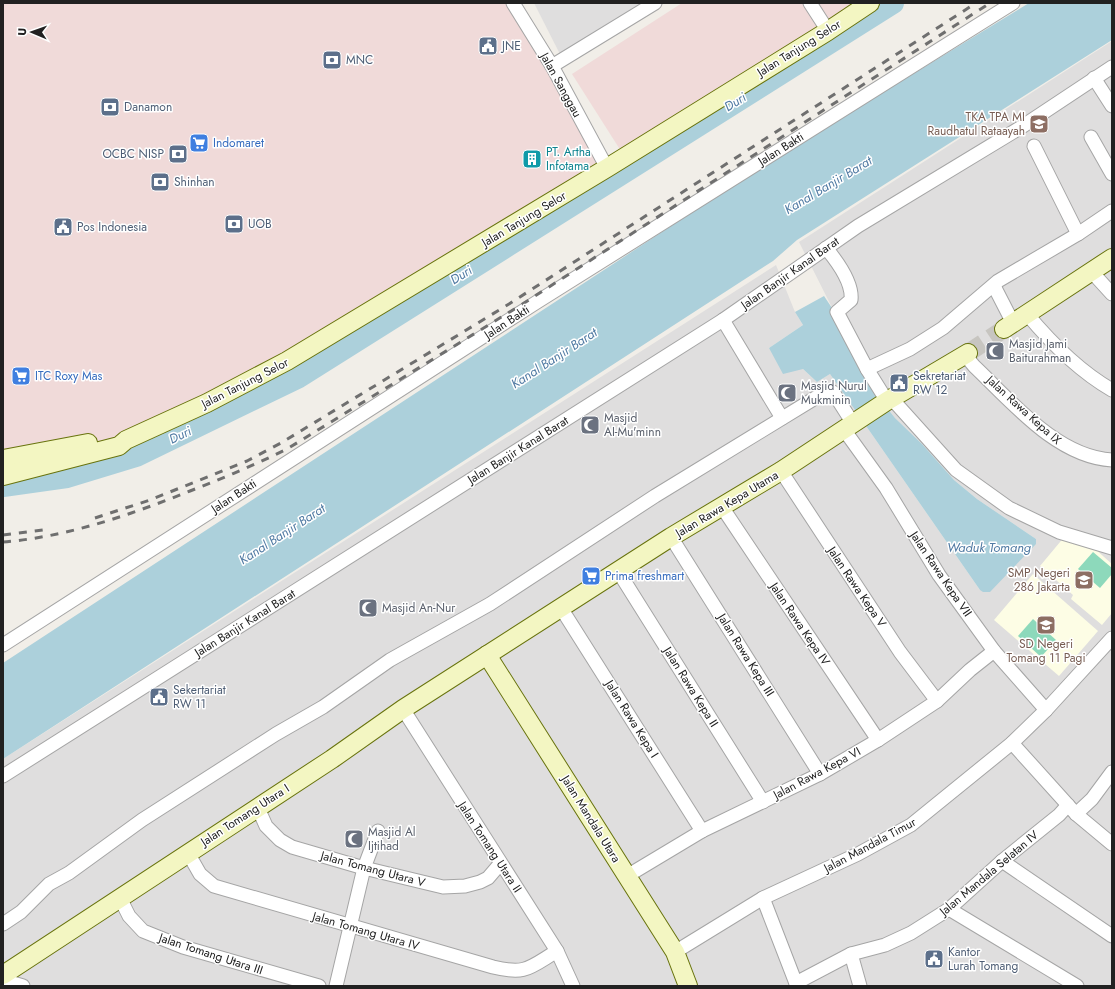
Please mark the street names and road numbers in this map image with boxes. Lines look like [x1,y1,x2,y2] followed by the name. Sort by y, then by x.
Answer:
[752,15,845,82] street label: Jalan Tanjung Selor
[535,48,586,121] street label: Jalan Sanggau
[753,128,807,171] street label: Jalan Bakti
[477,186,570,252] street label: Jalan Tanjung Selor
[736,232,843,315] street label: Jalan Banjir Kanal Barat
[479,301,533,344] street label: Jalan Bakti
[196,353,293,414] street label: Jalan Tanjung Selor
[981,370,1066,449] street label: Jalan Rawa Kepa IX
[462,412,572,489] street label: Jalan Banjir Kanal Barat
[670,466,782,543] street label: Jalan Rawa Kepa Utama
[206,475,260,518] street label: Jalan Bakti
[905,526,976,620] street label: Jalan Rawa Kepa VII
[822,541,891,631] street label: Jalan Rawa Kepa V
[764,577,835,669] street label: Jalan Rawa Kepa IV
[189,585,299,662] street label: Jalan Banjir Kanal Barat
[712,608,779,700] street label: Jalan Rawa Kepa III
[658,642,723,731] street label: Jalan Rawa Kepa II
[600,675,663,761] street label: Jalan Rawa Kepa I
[768,742,864,805] street label: Jalan Rawa Kepa VI
[556,770,625,866] street label: Jalan Mandala Utara
[195,780,293,852] street label: Jalan Tomang Utara I
[453,796,526,896] street label: Jalan Tomang Utara II
[819,813,920,878] street label: Jalan Mandala Timur
[934,826,1042,921] street label: Jalan Mandala Selatan IV
[317,846,427,892] street label: Jalan Tomang Utara V
[309,907,422,955] street label: Jalan Tomang Utara IV
[155,928,265,979] street label: Jalan Tomang Utara III

